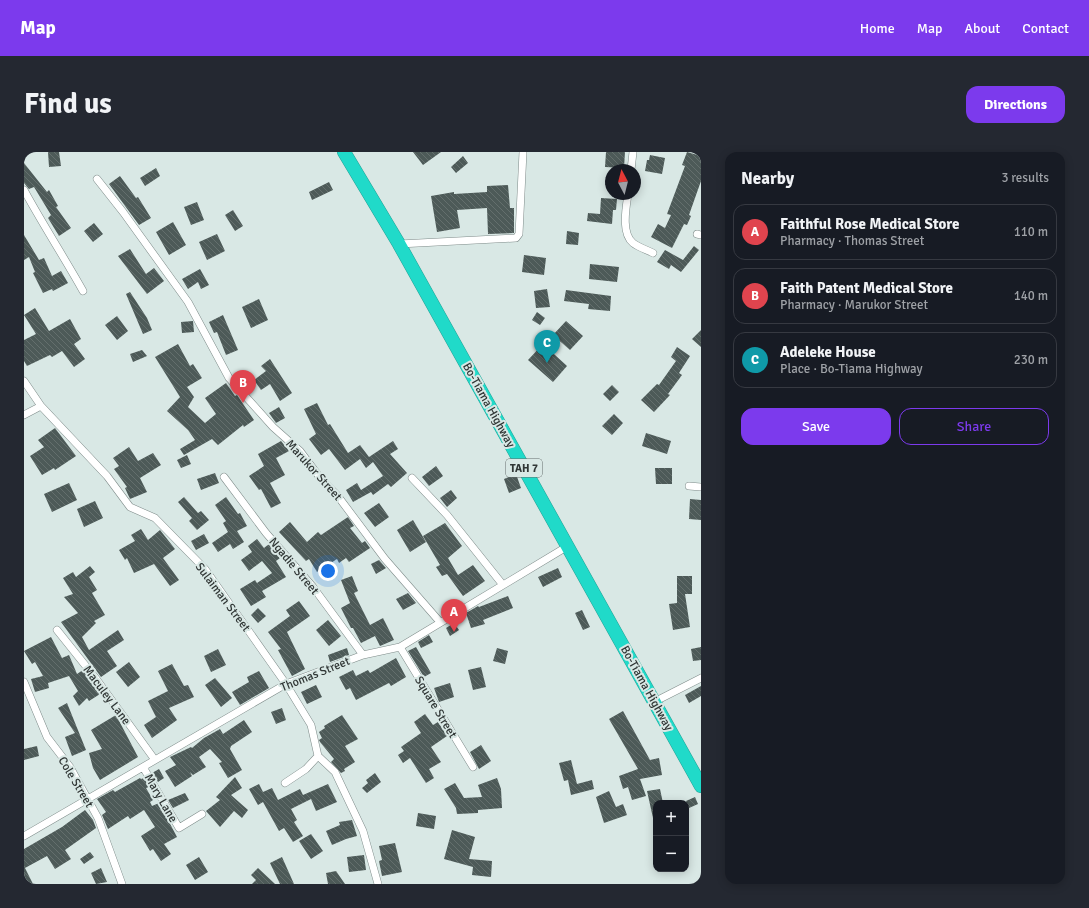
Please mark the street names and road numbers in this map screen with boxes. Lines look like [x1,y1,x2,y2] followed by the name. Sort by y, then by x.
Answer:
[459,360,518,451] street label: Bo-Tiama Highway
[282,437,345,504] street label: Marukor Street
[506,459,542,477] road number: TAH 7
[265,535,322,598] street label: Ngadie Street
[192,560,253,635] street label: Sulaiman Street
[617,643,676,734] street label: Bo-Tiama Highway
[278,654,352,695] street label: Thomas Street
[79,663,134,728] street label: Maculey Lane
[411,673,460,741] street label: Square Street
[55,754,97,810] street label: Cole Street
[141,771,180,825] street label: Mary Lane

